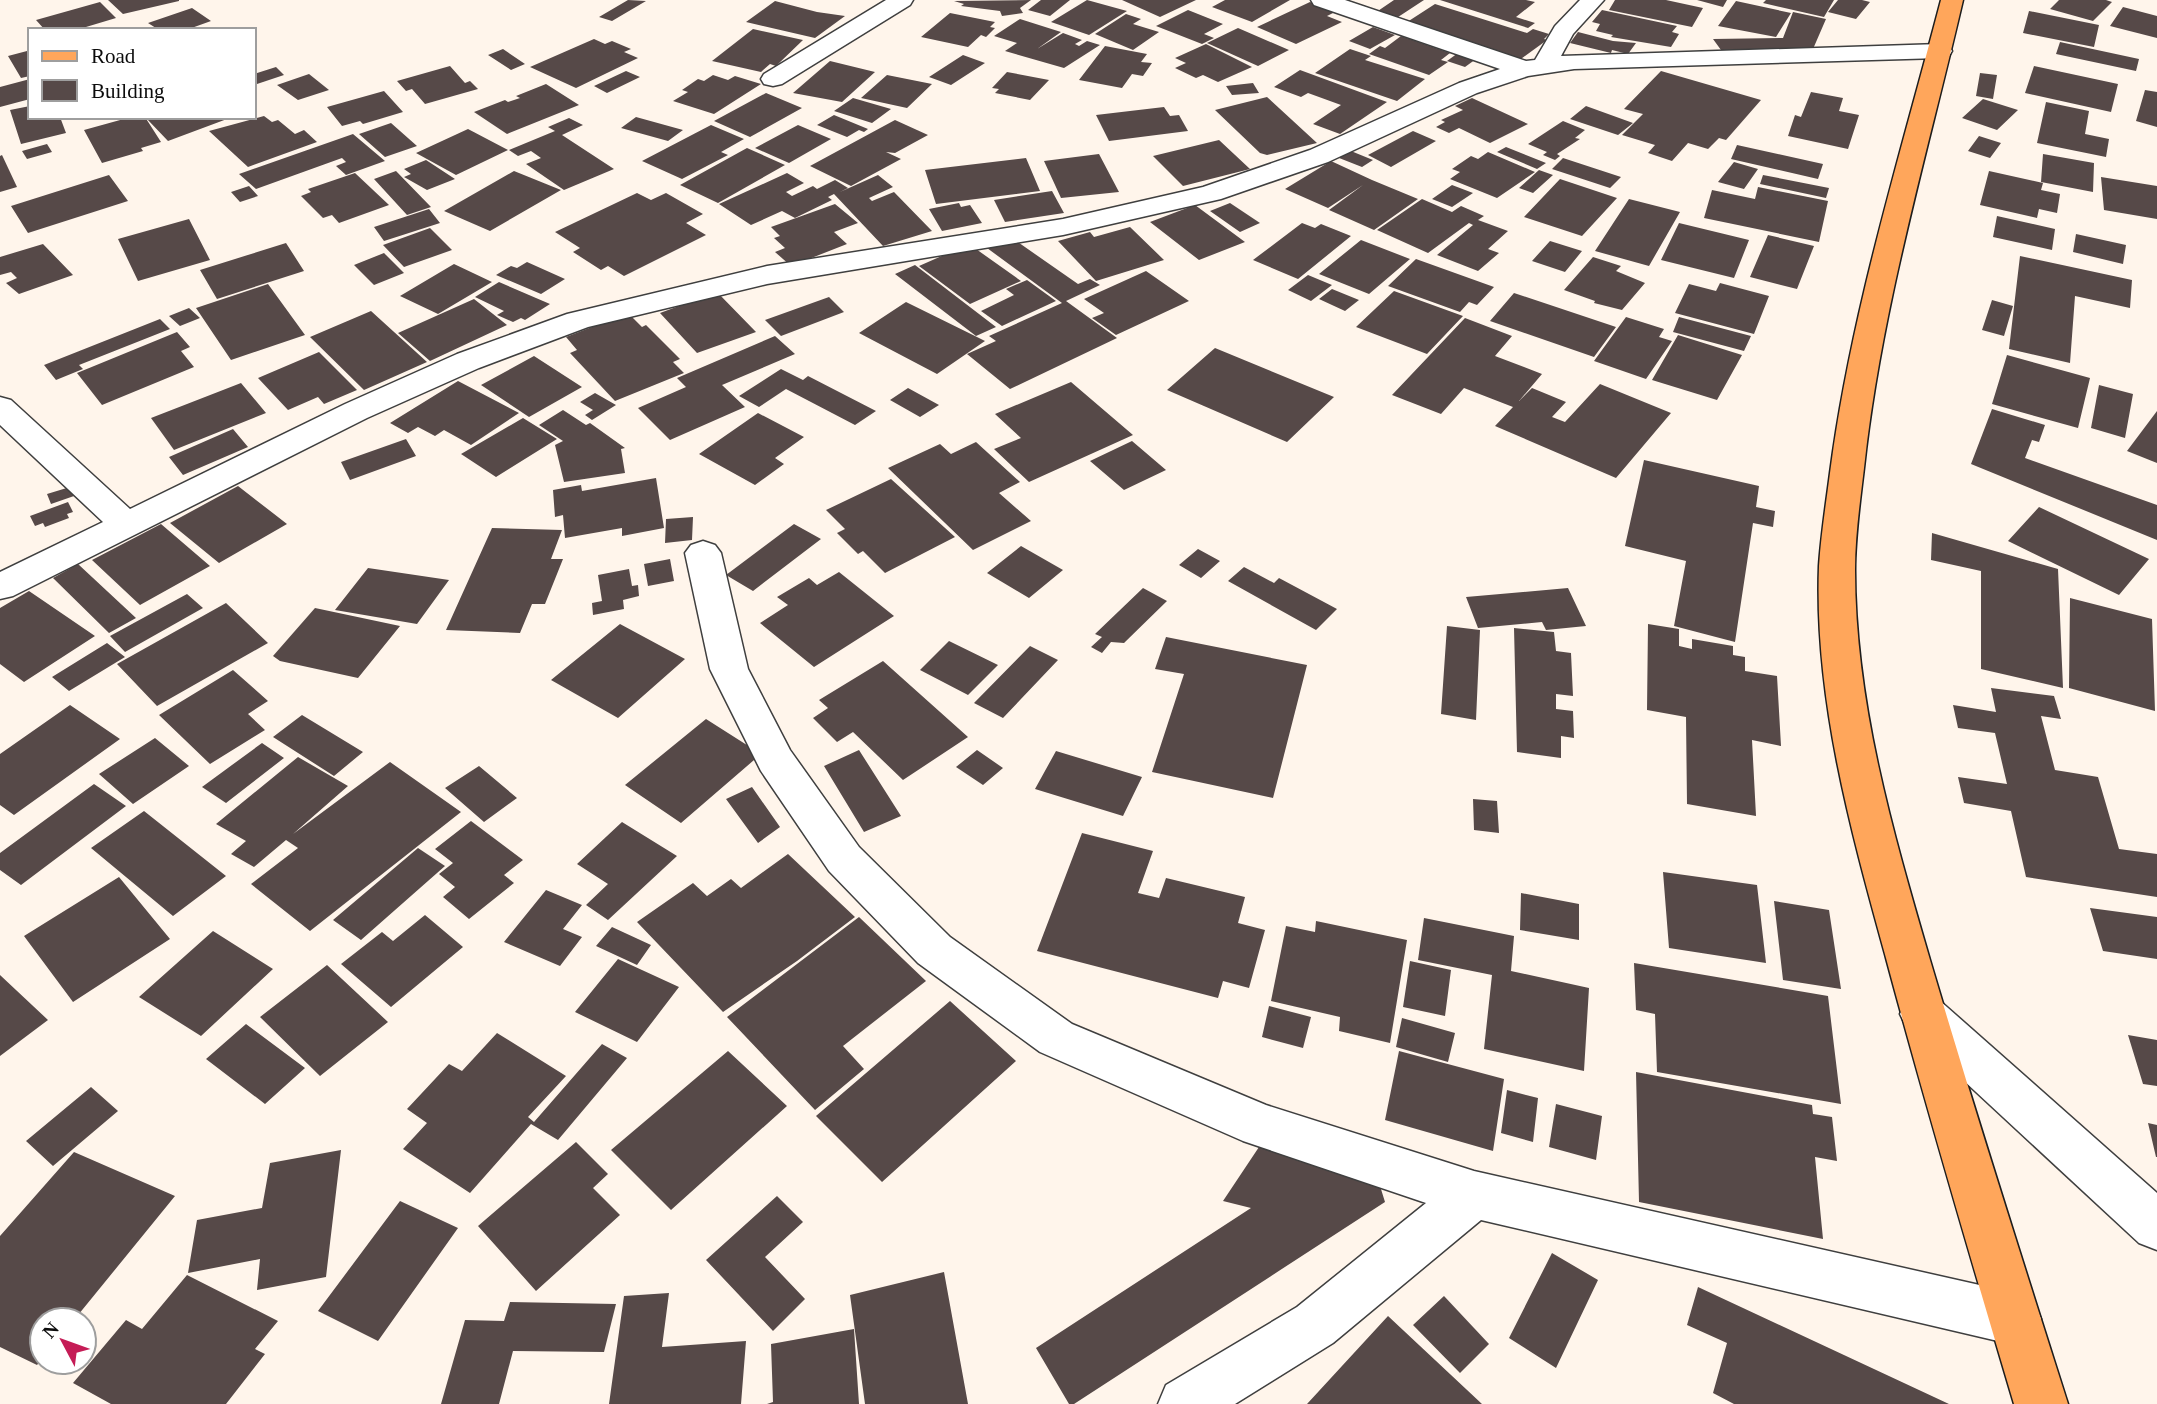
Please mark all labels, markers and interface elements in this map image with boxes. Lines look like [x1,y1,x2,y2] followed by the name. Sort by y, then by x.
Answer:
[28,28,256,119] legend
[91,44,136,68] text: Road
[91,79,165,103] text: Building
[28,1306,98,1376] north arrow
[38,1318,63,1342] text: N

